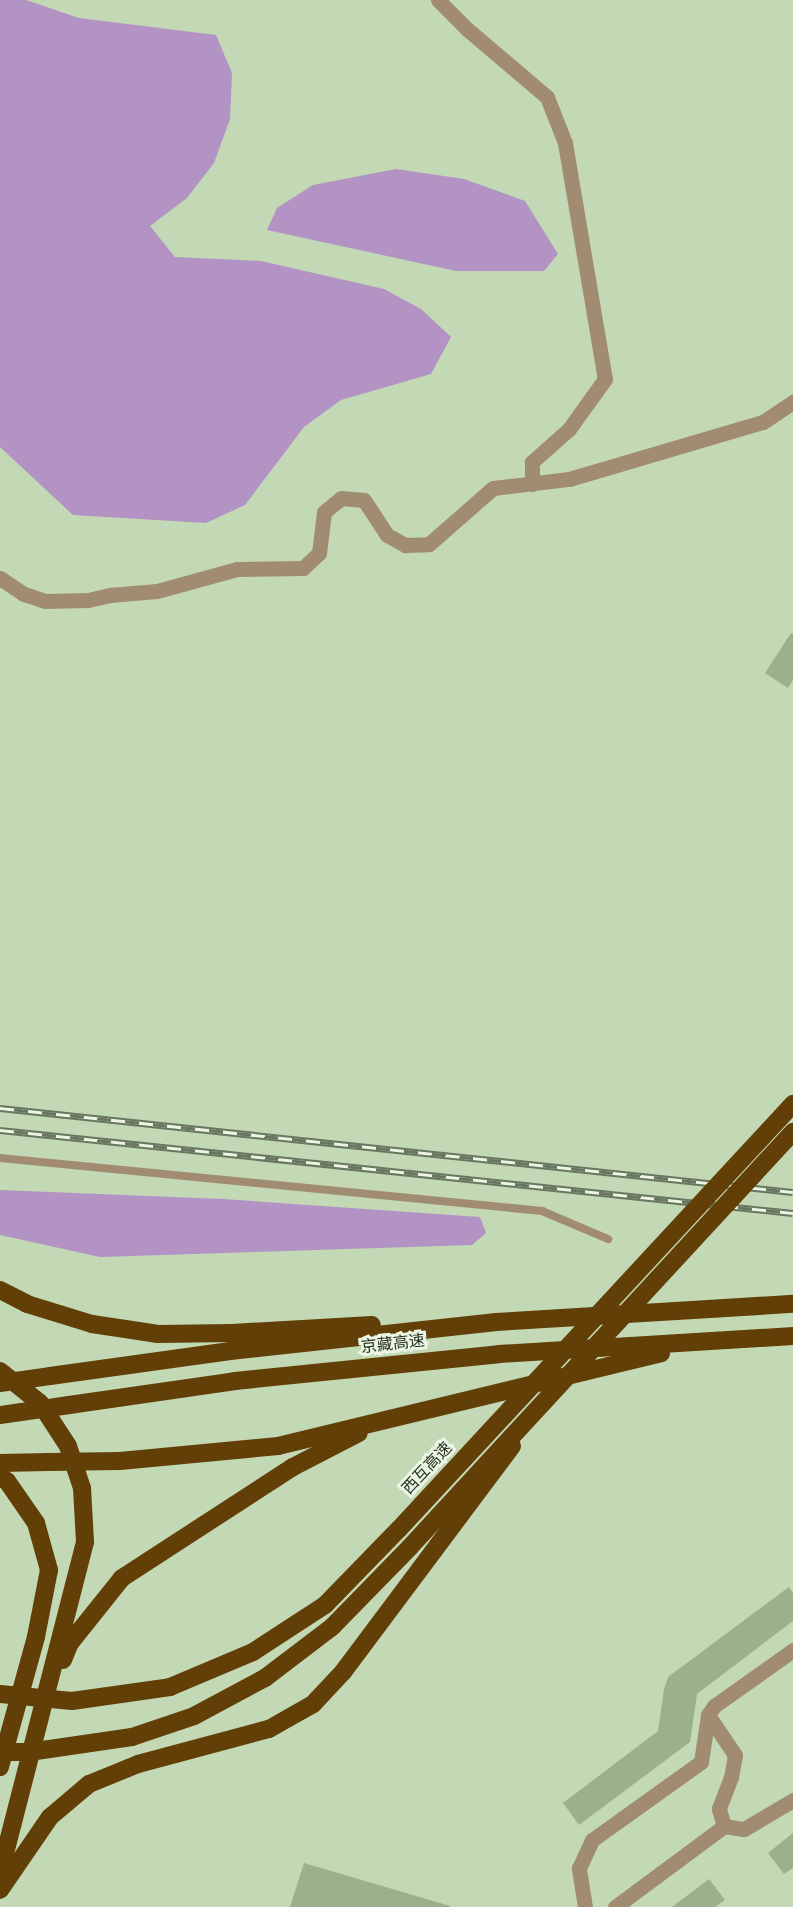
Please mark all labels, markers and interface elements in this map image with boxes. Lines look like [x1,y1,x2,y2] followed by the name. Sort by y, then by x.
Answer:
[360,1332,426,1358] street label: 京藏高速
[399,1439,457,1499] street label: 西互高速

